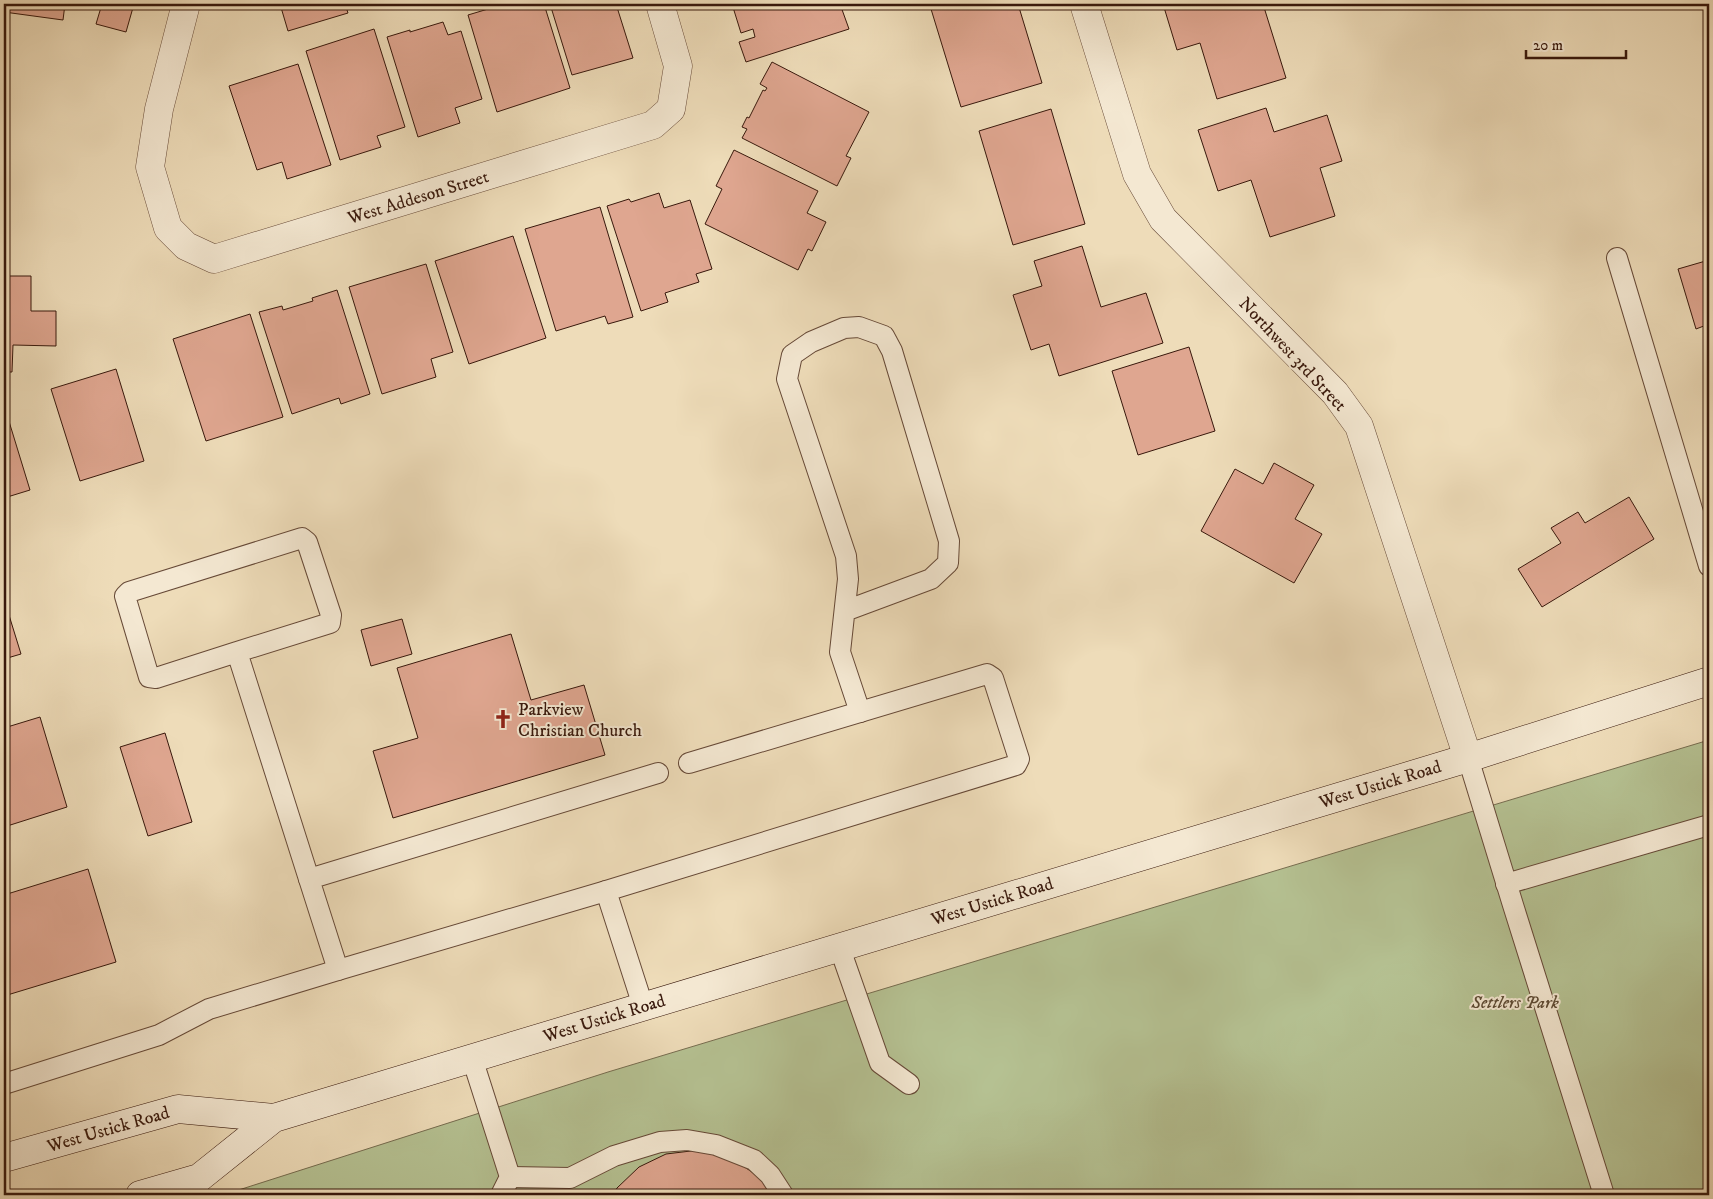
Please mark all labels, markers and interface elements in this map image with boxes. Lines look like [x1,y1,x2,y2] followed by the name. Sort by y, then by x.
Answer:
[1526,28,1626,60] scale bar
[1533,36,1563,55] text: 20 m
[344,166,492,230] street label: West Addeson Street
[1234,293,1351,417] street label: Northwest 3rd Street
[518,699,642,742] place label: Parkview Christian Church
[492,708,514,730] church icon: Parkview Christian Church
[1316,756,1444,814] street label: West Ustick Road
[928,873,1056,931] street label: West Ustick Road
[540,990,668,1048] street label: West Ustick Road
[1470,992,1559,1014] park label: Settlers Park
[44,1102,172,1158] street label: West Ustick Road

